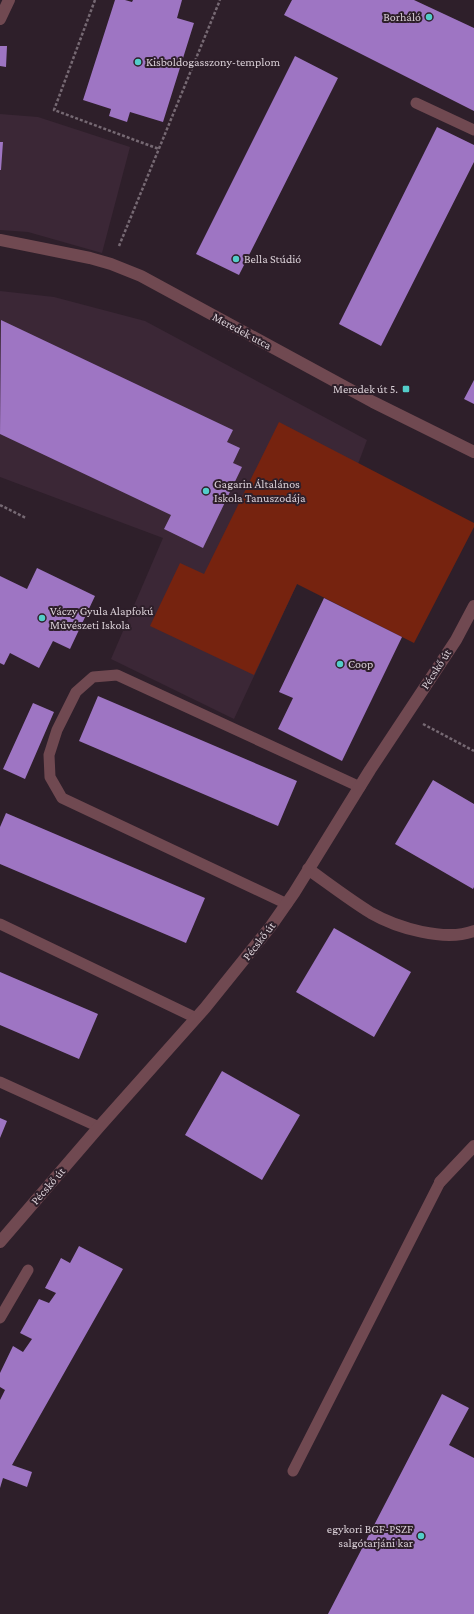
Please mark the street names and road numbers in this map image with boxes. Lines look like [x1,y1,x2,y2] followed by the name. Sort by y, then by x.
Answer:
[210,310,274,353] street label: Meredek utca
[418,645,455,692] street label: Pécskő út
[240,918,279,963] street label: Pécskő út
[28,1164,69,1208] street label: Pécskő út

